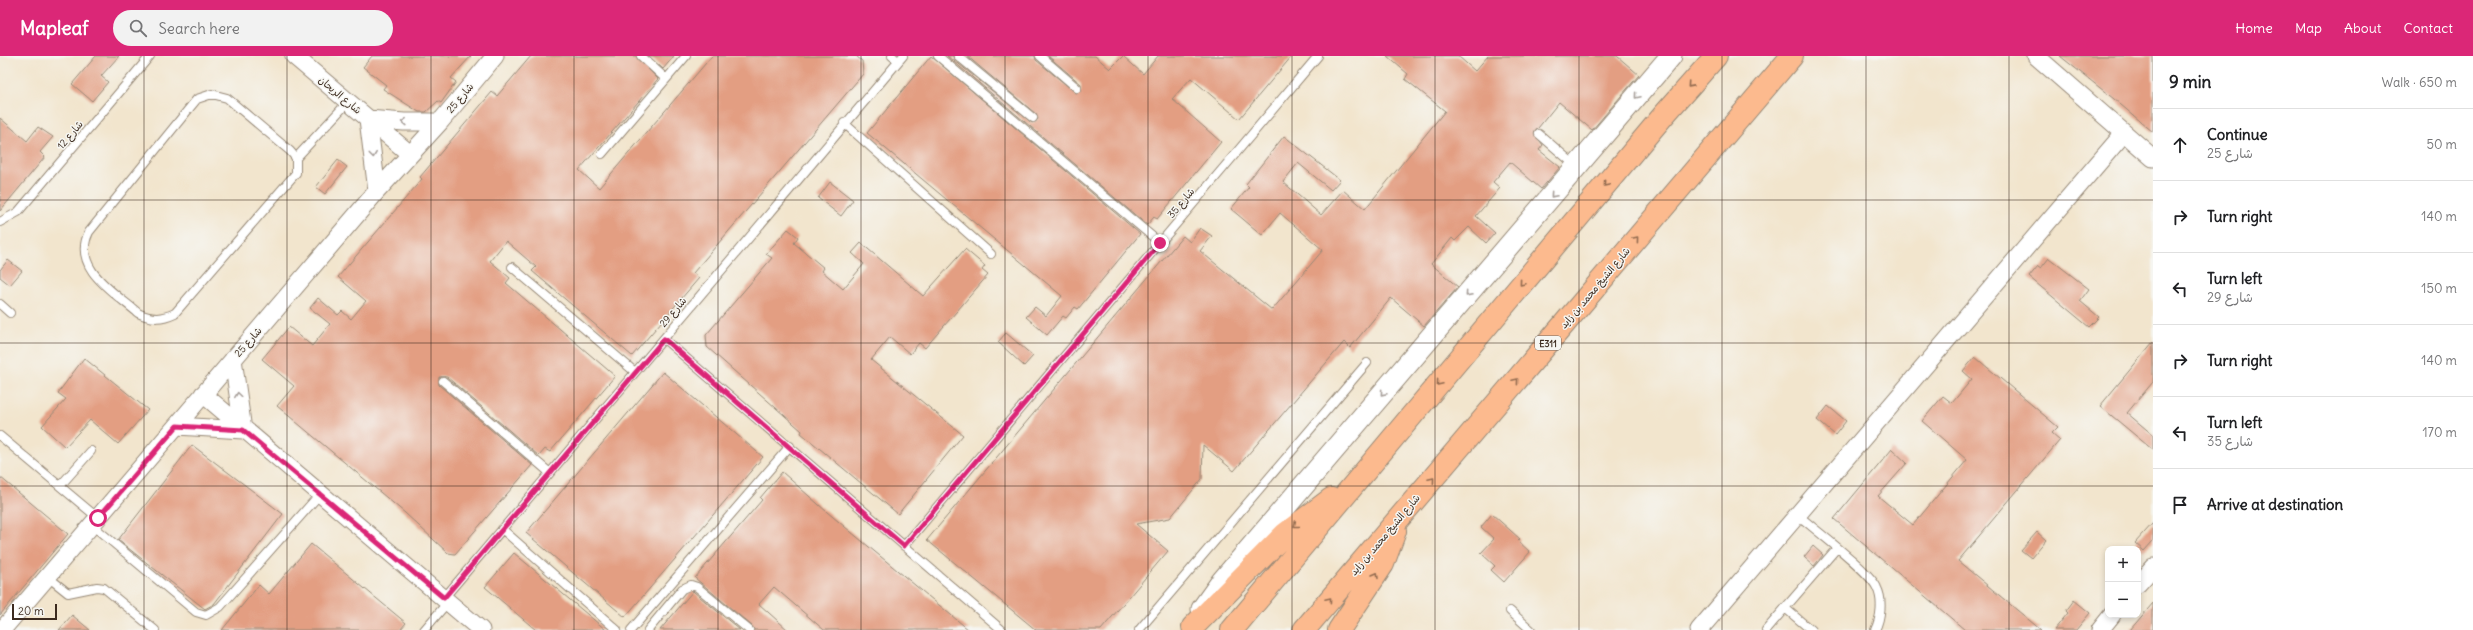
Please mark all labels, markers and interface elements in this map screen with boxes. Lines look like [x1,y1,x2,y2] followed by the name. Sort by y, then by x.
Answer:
[113,10,393,46] search box
[20,16,89,40] text: Mapleaf
[127,17,149,39] icon: search
[159,19,240,38] text: Search here
[2235,19,2273,37] text: Home
[2295,19,2322,37] text: Map
[2344,19,2382,37] text: About
[2404,19,2453,37] text: Contact
[2169,71,2211,93] text: 9 min
[315,73,364,118] street label: شارع الريحان
[2382,74,2457,91] text: Walk · 650 m
[444,80,477,116] street label: شارع 25
[1688,80,1695,88] one-way arrow
[1635,92,1642,99] one-way arrow
[54,118,87,153] street label: شارع 12
[401,118,407,126] one-way arrow
[2207,125,2268,144] text: Continue
[2169,134,2191,156] icon: ahead
[2426,136,2457,153] text: 50 m
[2207,145,2253,162] text: شارع 25
[368,152,377,158] one-way arrow
[1603,179,1610,186] one-way arrow
[1165,185,1198,221] street label: شارع 35
[1550,191,1557,198] one-way arrow
[2169,206,2191,228] icon: right
[2207,207,2272,226] text: Turn right
[2421,208,2457,225] text: 140 m
[1151,234,1169,252] route end
[1632,236,1639,244] one-way arrow
[1557,245,1634,332] street label: شارع الشيخ محمد بن زايد
[2207,269,2262,288] text: Turn left
[2169,278,2191,300] icon: left
[1520,279,1527,286] one-way arrow
[2421,280,2457,297] text: 150 m
[1466,289,1473,297] one-way arrow
[2207,289,2253,306] text: شارع 29
[657,294,690,330] street label: شارع 29
[232,324,265,360] street label: شارع 25
[1535,336,1561,350] road number: E311
[2169,350,2191,372] icon: right
[2207,351,2272,370] text: Turn right
[2421,352,2457,369] text: 140 m
[1436,378,1443,385] one-way arrow
[1511,378,1518,385] one-way arrow
[1381,388,1388,395] one-way arrow
[234,392,243,398] one-way arrow
[2207,413,2262,432] text: Turn left
[2169,422,2191,444] icon: left
[2422,424,2457,441] text: 170 m
[2207,433,2253,450] text: شارع 35
[1427,477,1434,485] one-way arrow
[1347,492,1424,579] street label: شارع الشيخ محمد بن زايد
[2169,494,2191,516] icon: arrive
[2207,495,2343,514] text: Arrive at destination
[89,509,107,527] route start
[1293,520,1301,527] one-way arrow
[2105,546,2141,618] map controls
[2105,546,2141,582] button: +
[1372,572,1379,579] one-way arrow
[2105,582,2141,618] button: −
[1325,598,1332,605] one-way arrow
[12,602,57,621] scale bar
[18,604,44,618] text: 20 m

